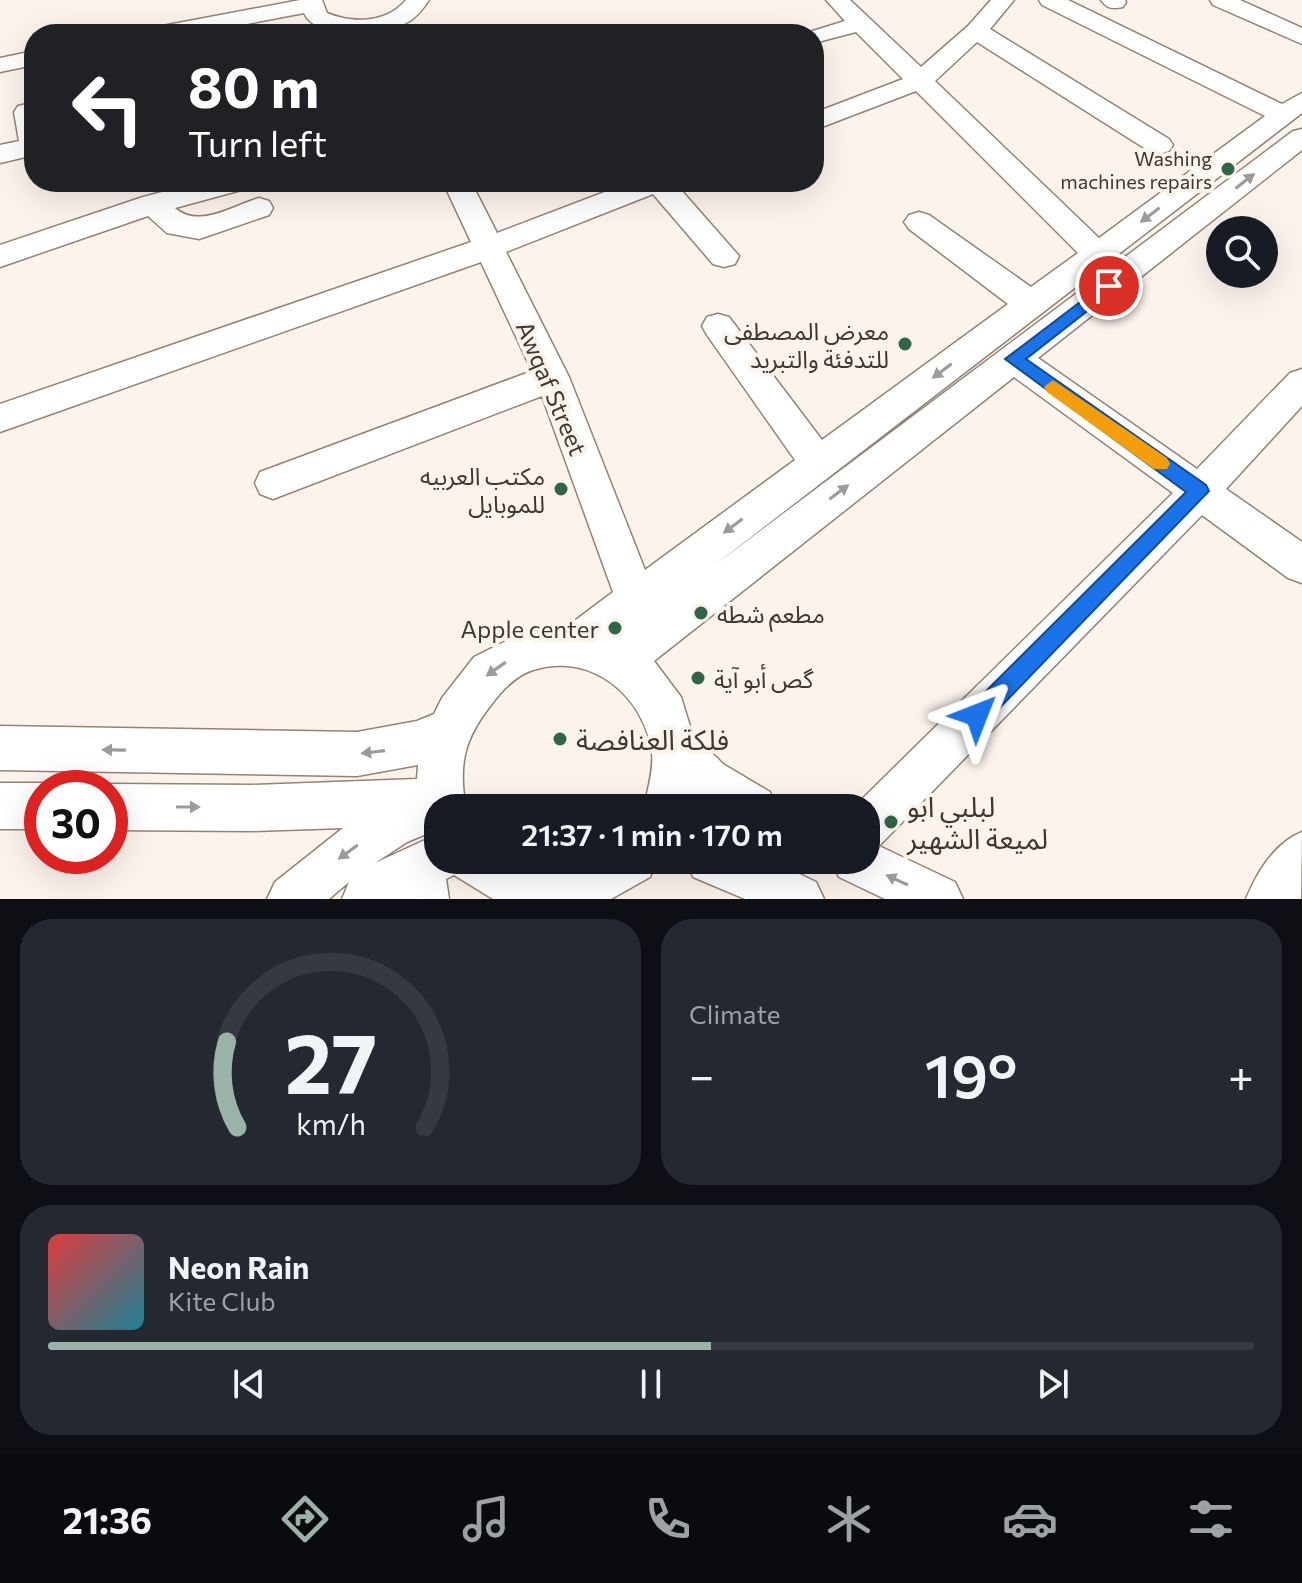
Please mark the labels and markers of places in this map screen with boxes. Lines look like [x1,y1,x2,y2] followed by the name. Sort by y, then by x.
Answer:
[1060,146,1212,193] place label: Washing machines repairs
[1219,160,1237,178] marker: Washing machines repairs
[1075,252,1143,320] pin
[724,316,889,374] place label: معرض المصطفى للتدفئة والتبريد
[896,335,914,353] marker: معرض المصطفى للتدفئة والتبريد
[420,461,545,519] place label: مكتب العربيه للموبايل
[552,480,570,498] marker: مكتب العربيه للموبايل
[717,599,825,632] place label: مطعم شطه
[692,604,710,622] marker: مطعم شطه
[461,614,599,643] place label: Apple center
[606,619,624,637] marker: Apple center
[714,663,815,694] place label: گص أبو آية
[689,669,707,687] marker: گص أبو آية
[576,722,729,756] place label: فلكة العنافصة
[551,730,569,748] marker: فلكة العنافصة
[906,789,1048,856] place label: لبلبي ابو لميعة الشهير
[882,813,900,831] marker: لبلبي ابو لميعة الشهير

